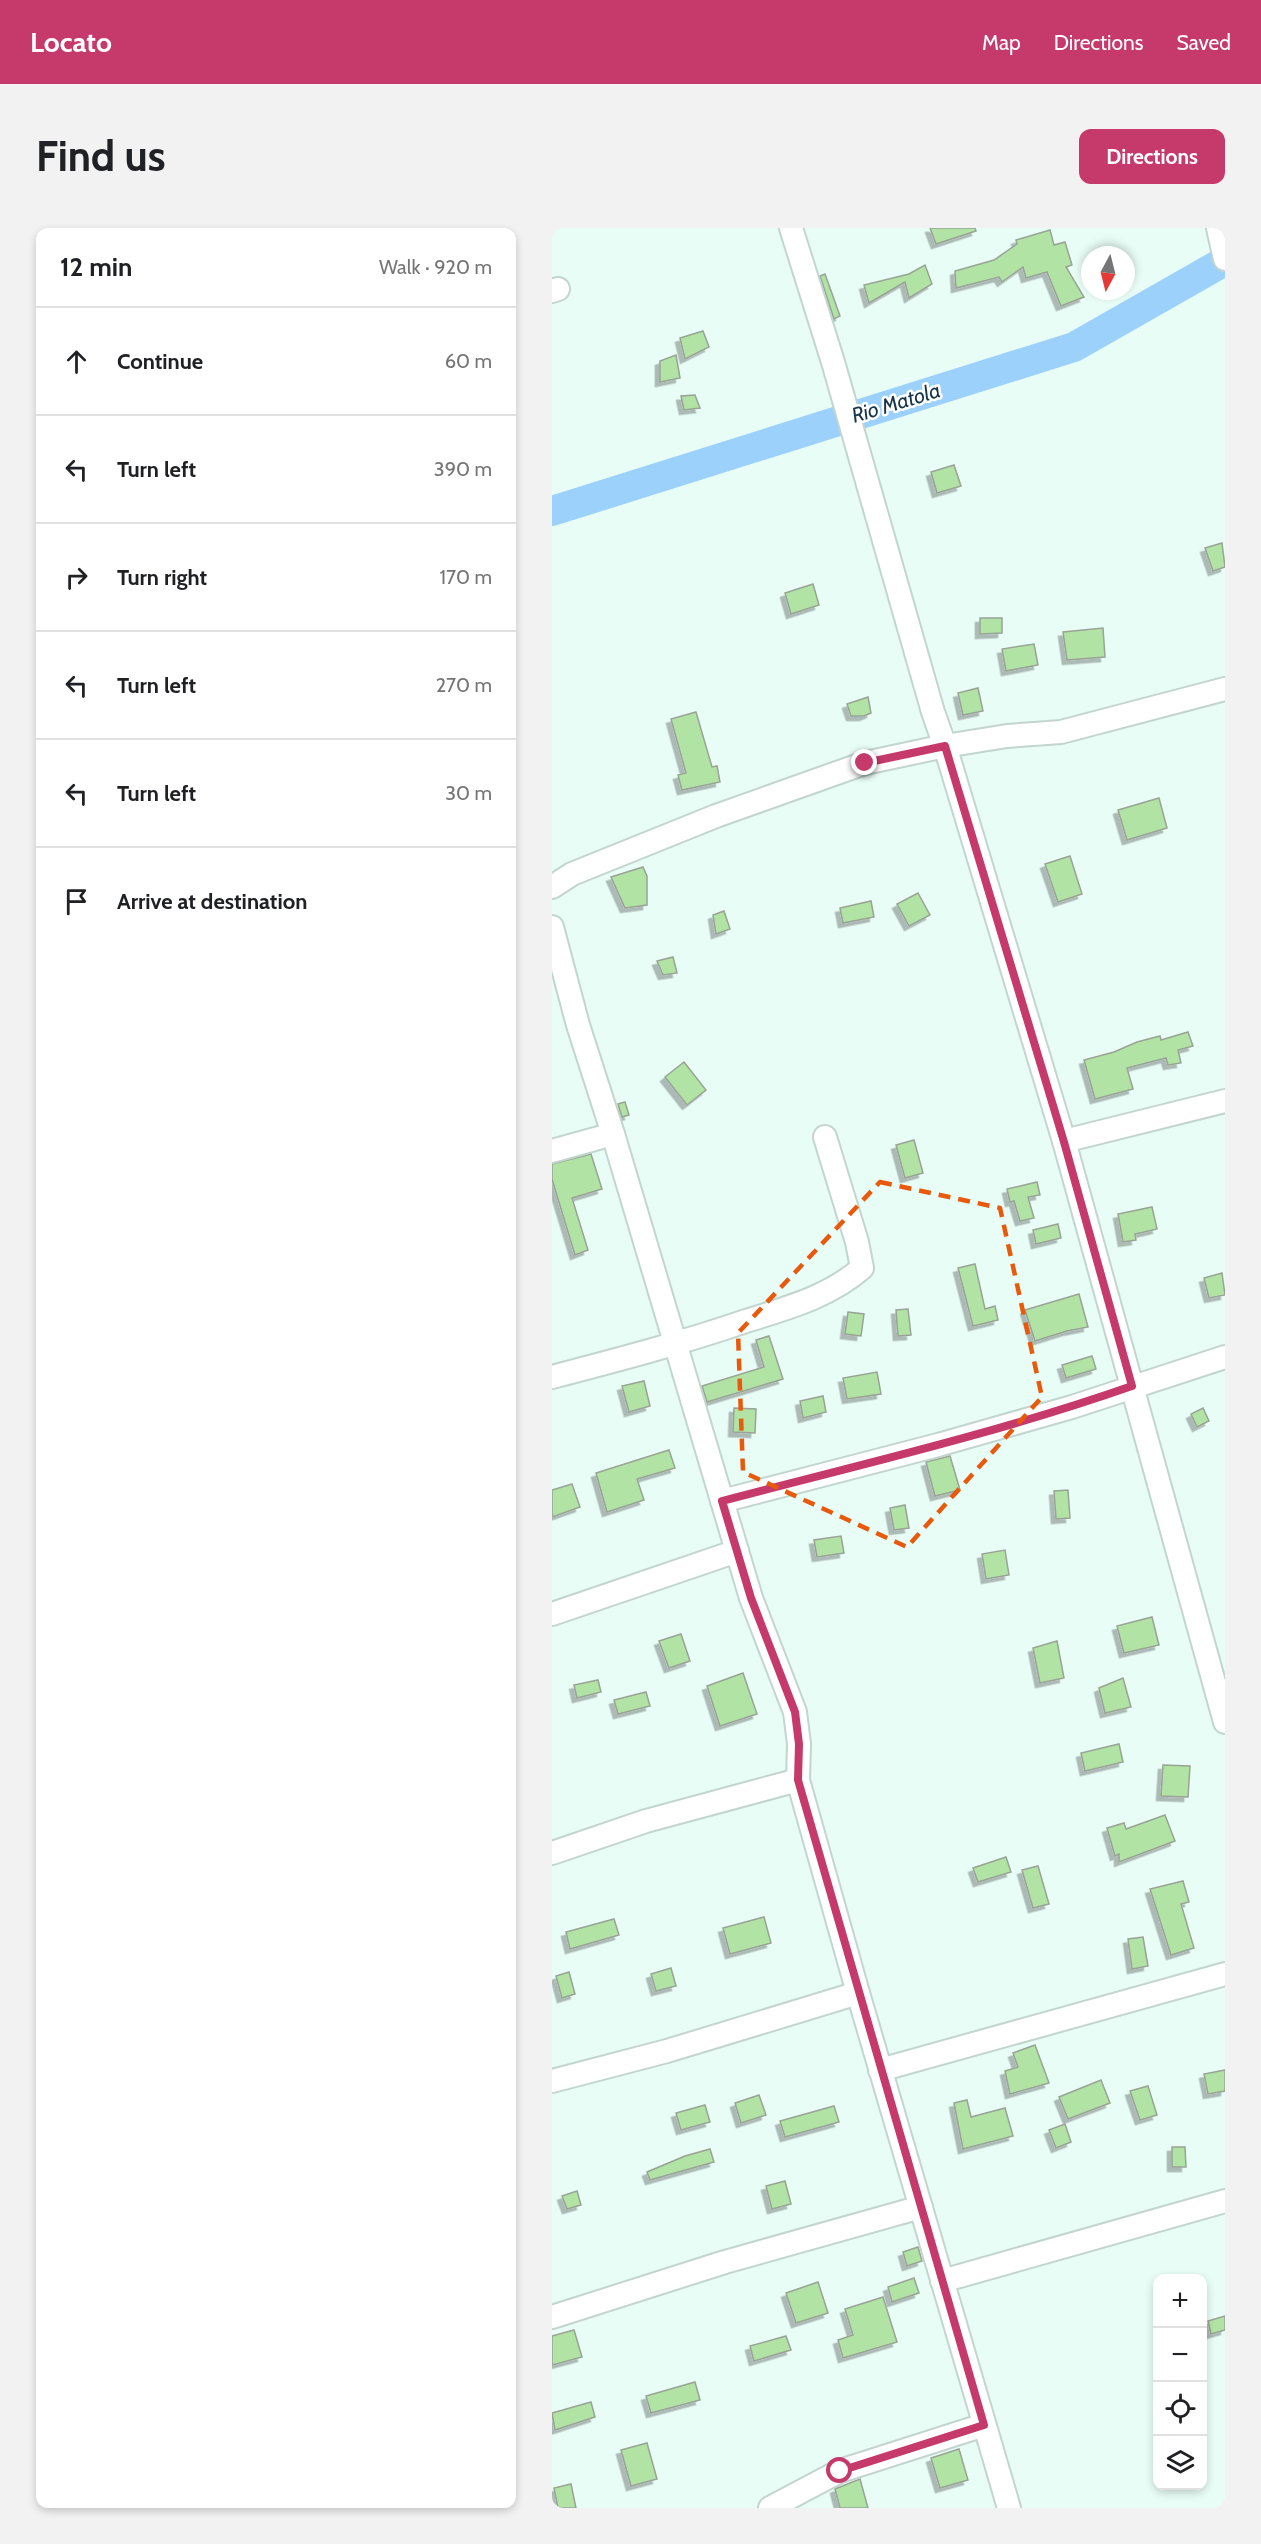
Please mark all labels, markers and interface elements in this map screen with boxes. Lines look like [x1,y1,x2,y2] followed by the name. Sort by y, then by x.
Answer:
[30,25,112,59] text: Locato
[982,30,1021,55] text: Map
[1054,30,1143,55] text: Directions
[1176,30,1231,55] text: Saved
[1079,129,1225,184] button: Directions
[36,130,165,182] text: Find us
[1081,246,1135,300] north arrow
[60,251,132,283] text: 12 min
[379,255,492,279] text: Walk · 920 m
[60,345,93,378] icon: ahead
[117,348,203,375] text: Continue
[445,349,492,373] text: 60 m
[848,377,943,428] water label: Rio Matola
[60,453,93,486] icon: left
[117,456,196,483] text: Turn left
[434,457,492,481] text: 390 m
[60,561,93,594] icon: right
[117,564,207,591] text: Turn right
[440,565,492,589] text: 170 m
[60,669,93,702] icon: left
[117,672,196,699] text: Turn left
[436,673,492,697] text: 270 m
[851,749,877,775] route end
[60,777,93,810] icon: left
[117,780,196,807] text: Turn left
[445,781,492,805] text: 30 m
[60,885,93,918] icon: arrive
[117,888,307,915] text: Arrive at destination
[1153,2274,1207,2490] map controls
[1153,2274,1207,2328] button: +
[1153,2328,1207,2382] button: −
[1153,2382,1207,2436] button: locate
[1153,2436,1207,2490] button: layers
[826,2457,852,2483] route start

